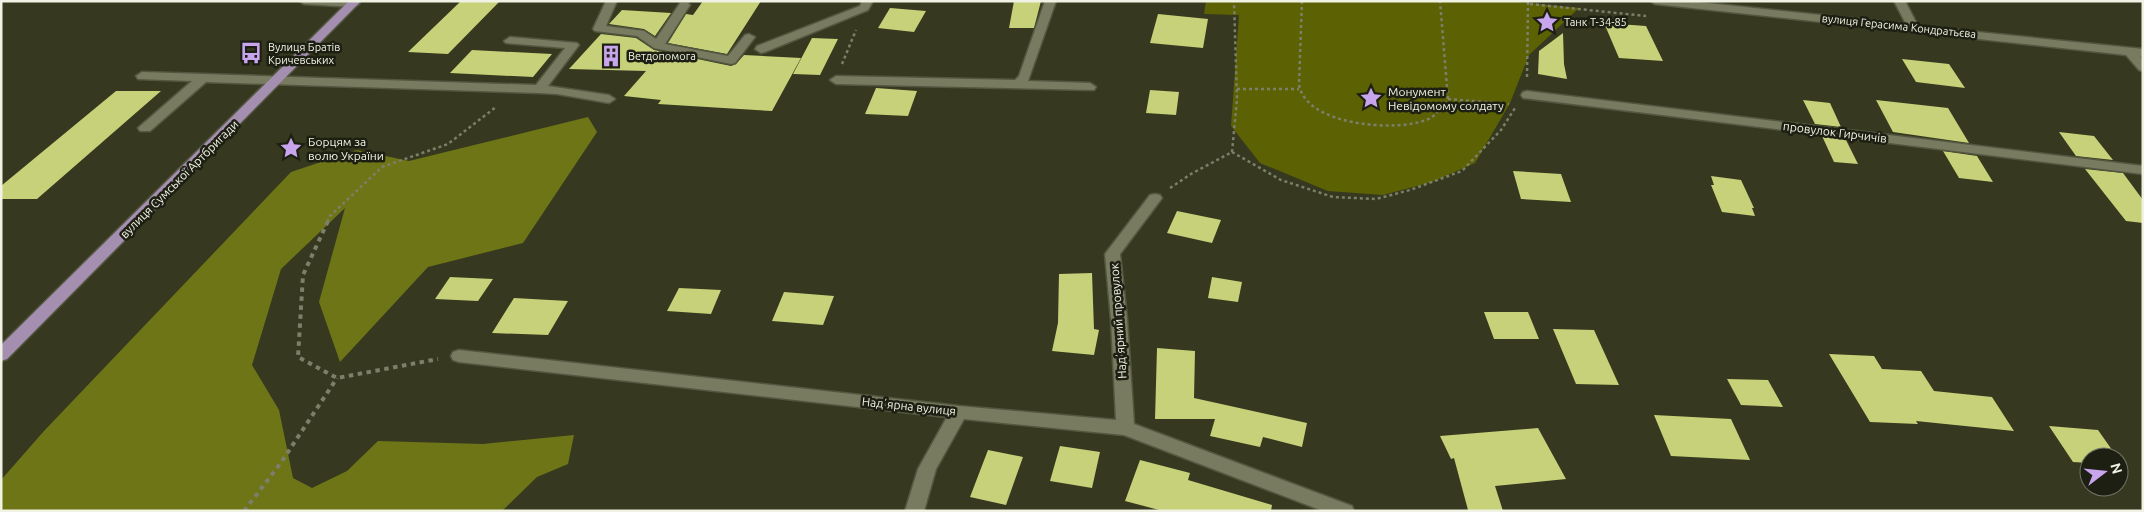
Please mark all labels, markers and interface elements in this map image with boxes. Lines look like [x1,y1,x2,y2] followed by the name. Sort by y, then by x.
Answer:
[1534,9,1560,35] place icon: Танк Т-34-85
[1821,12,1977,40] street label: вулиця Герасима Кондратьєва
[1564,16,1627,28] place label: Танк Т-34-85
[238,40,264,66] bus stop icon: Вулиця Братів Кричевських
[268,41,340,66] place label: Вулиця Братів Кричевських
[598,43,624,69] building icon: Ветдопомога
[628,50,696,62] place label: Ветдопомога
[1358,85,1384,111] place icon: Монумент Невідомому солдату
[1388,85,1504,112] place label: Монумент Невідомому солдату
[117,117,241,241] street label: вулиця Сумської Артбригади
[1782,119,1888,145] street label: провулок Гирчичів
[278,135,304,161] place icon: Борцям за волю України
[308,135,384,162] place label: Борцям за волю України
[1107,263,1129,379] street label: Надʼярний провулок
[861,395,957,417] street label: Надʼярна вулиця
[2079,447,2129,497] north arrow
[2107,461,2126,476] text: N

